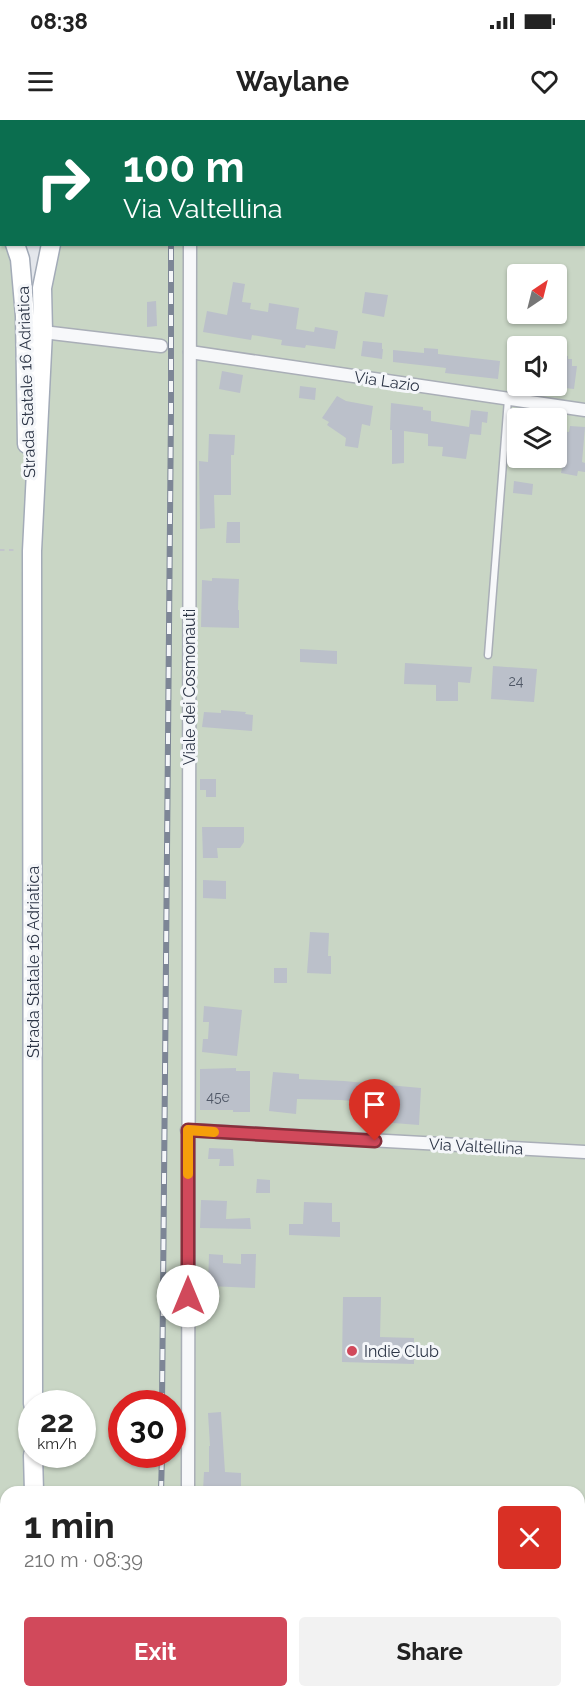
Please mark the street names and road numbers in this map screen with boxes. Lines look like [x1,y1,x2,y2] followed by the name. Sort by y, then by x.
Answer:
[14,286,39,478] street label: Strada Statale 16 Adriatica
[353,367,421,396] street label: Via Lazio
[180,609,199,765] street label: Viale dei Cosmonauti
[24,866,43,1058] street label: Strada Statale 16 Adriatica
[428,1135,524,1158] street label: Via Valtellina

